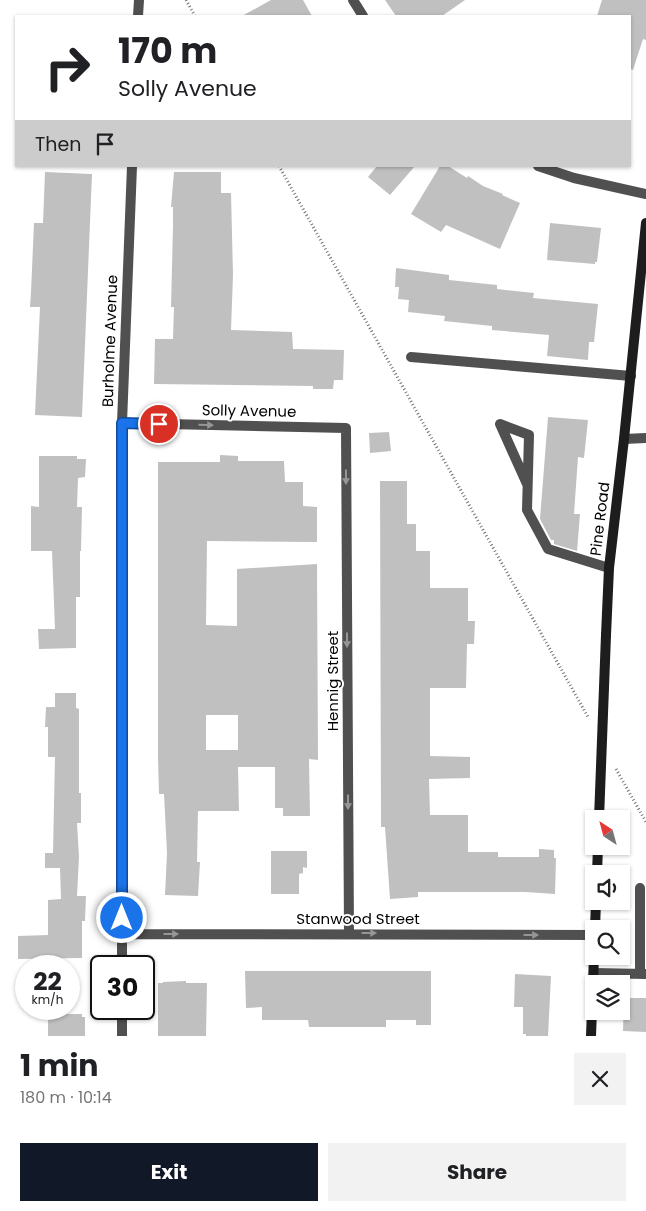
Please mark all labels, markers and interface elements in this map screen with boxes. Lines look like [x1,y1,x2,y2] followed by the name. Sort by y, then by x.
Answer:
[118,26,217,75] text: 170 m
[35,35,100,100] icon: right
[118,73,257,104] text: Solly Avenue
[91,130,119,158] icon: arrive
[35,131,81,158] text: Then
[97,274,122,407] street label: Burholme Avenue
[202,399,296,422] street label: Solly Avenue
[138,403,180,445] pin
[145,410,173,438] icon: arrive
[198,421,214,429] one-way arrow
[342,469,350,485] one-way arrow
[585,481,614,557] street label: Pine Road
[322,631,343,731] street label: Hennig Street
[343,632,351,648] one-way arrow
[344,794,352,810] one-way arrow
[585,810,630,855] north arrow
[585,810,630,1020] map controls
[585,865,630,910] button: sound
[95,891,147,943] position arrow
[296,908,420,929] street label: Stanwood Street
[585,920,630,965] button: search
[361,929,377,937] one-way arrow
[163,930,179,938] one-way arrow
[523,931,539,939] one-way arrow
[90,955,155,1020] speed limit sign: 30
[33,964,62,999] text: 22
[585,975,630,1020] button: layers
[32,991,63,1008] text: km/h
[20,1044,98,1087] text: 1 min
[574,1053,626,1105] button: close
[20,1086,112,1109] text: 180 m · 10:14
[20,1143,318,1201] button: Exit
[328,1143,626,1201] button: Share

